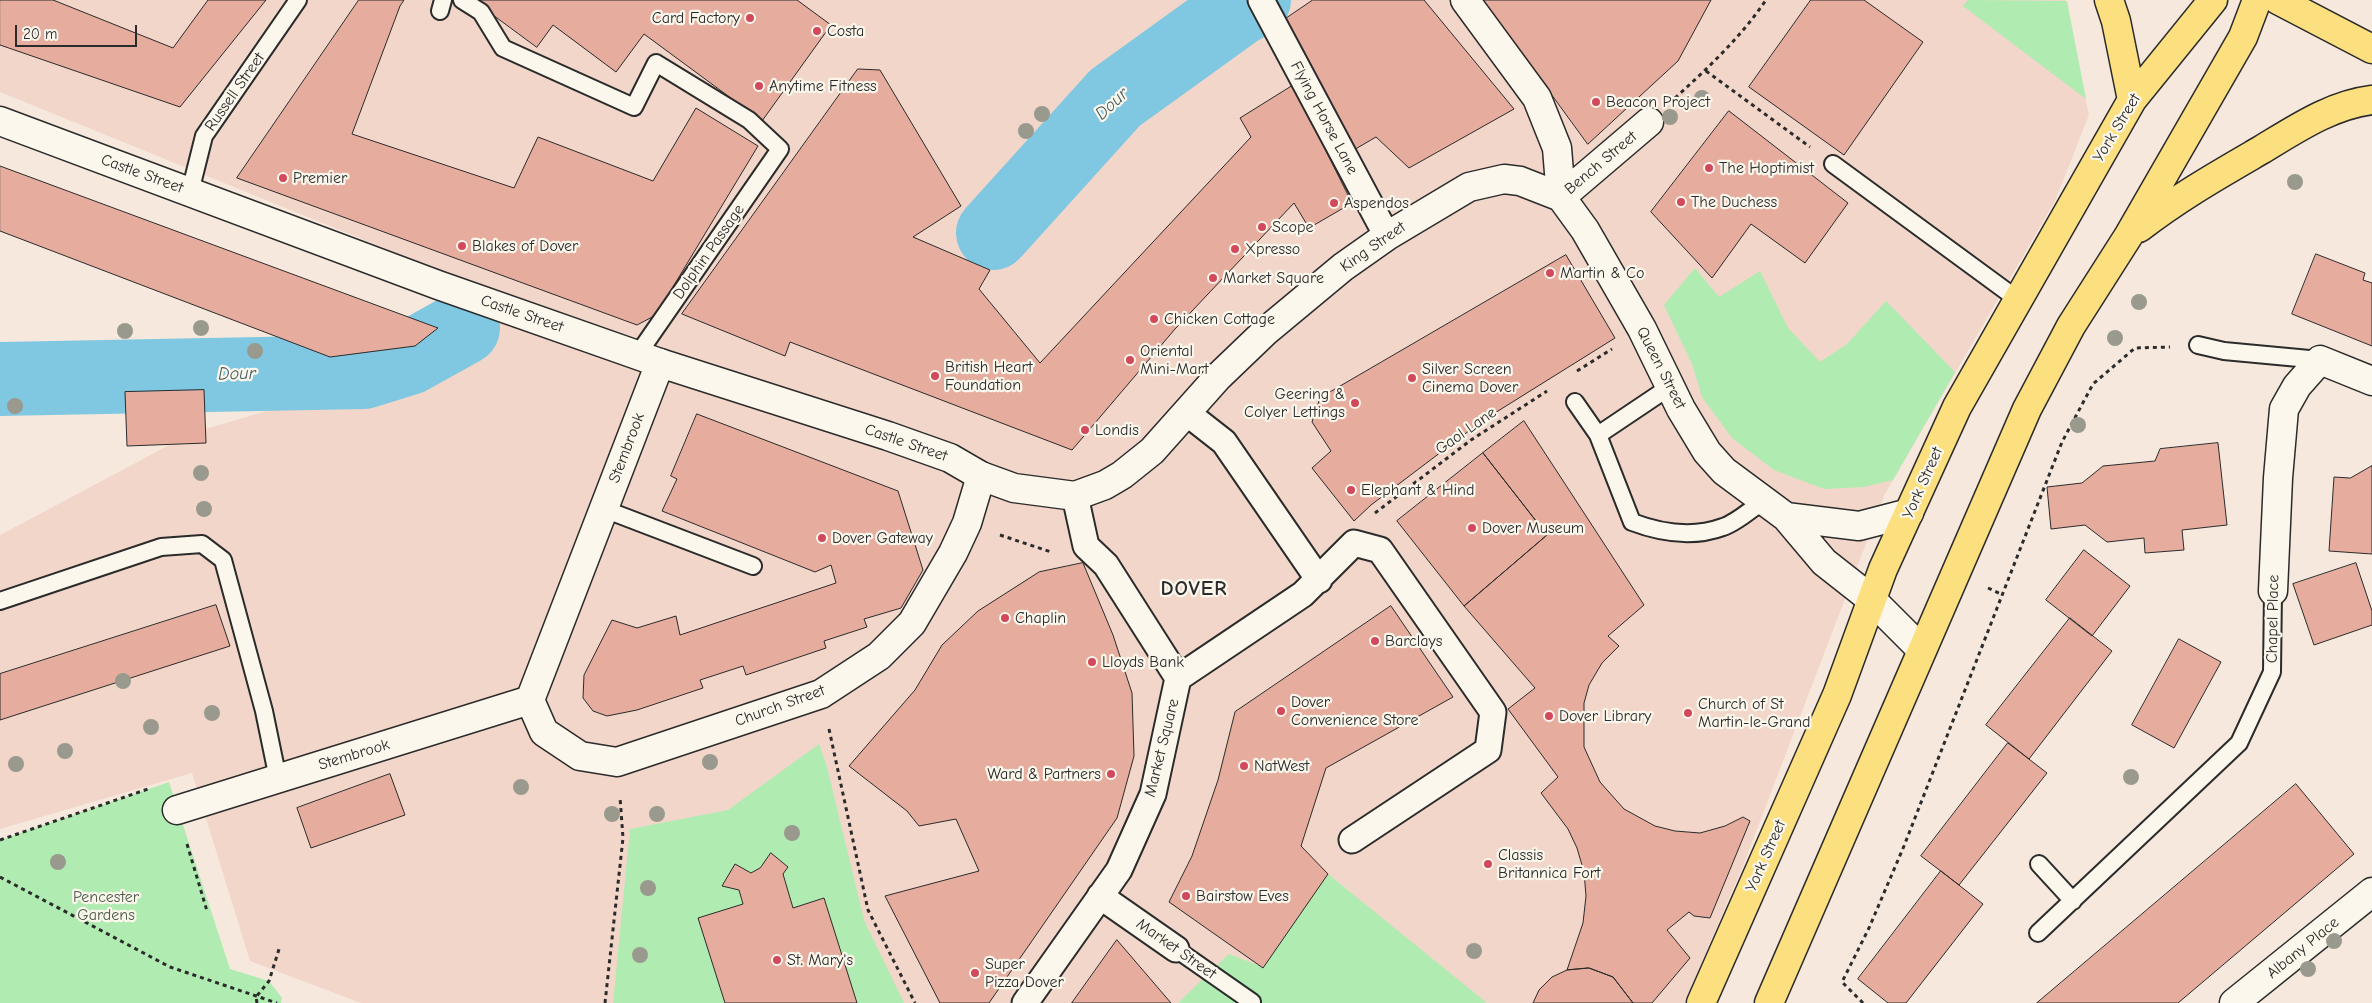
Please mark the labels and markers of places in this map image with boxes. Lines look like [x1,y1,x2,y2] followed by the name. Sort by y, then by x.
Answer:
[652,8,740,28] place label: Card Factory
[744,12,756,24] marker: Card Factory
[827,21,864,41] place label: Costa
[811,25,823,37] marker: Costa
[769,76,877,96] place label: Anytime Fitness
[753,80,765,92] marker: Anytime Fitness
[1606,92,1710,112] place label: Beacon Project
[1590,96,1602,108] marker: Beacon Project
[1719,158,1814,178] place label: The Hoptimist
[1703,162,1715,174] marker: The Hoptimist
[293,168,347,188] place label: Premier
[277,172,289,184] marker: Premier
[1691,192,1777,212] place label: The Duchess
[1344,193,1409,213] place label: Aspendos
[1675,196,1687,208] marker: The Duchess
[1328,197,1340,209] marker: Aspendos
[1272,217,1314,237] place label: Scope
[1256,221,1268,233] marker: Scope
[472,236,578,256] place label: Blakes of Dover
[1245,239,1300,259] place label: Xpresso
[456,240,468,252] marker: Blakes of Dover
[1229,243,1241,255] marker: Xpresso
[1560,263,1644,283] place label: Martin & Co
[1544,267,1556,279] marker: Martin & Co
[1223,268,1324,288] place label: Market Square
[1207,272,1219,284] marker: Market Square
[1164,309,1275,329] place label: Chicken Cottage
[1148,313,1160,325] marker: Chicken Cottage
[1140,341,1209,379] place label: Oriental Mini-Mart
[1124,354,1136,366] marker: Oriental Mini-Mart
[945,357,1032,395] place label: British Heart Foundation
[1422,359,1518,397] place label: Silver Screen Cinema Dover
[929,370,941,382] marker: British Heart Foundation
[1406,372,1418,384] marker: Silver Screen Cinema Dover
[1244,384,1345,422] place label: Geering & Colyer Lettings
[1349,397,1361,409] marker: Geering & Colyer Lettings
[1095,420,1139,440] place label: Londis
[1079,424,1091,436] marker: Londis
[1361,480,1474,500] place label: Elephant & Hind
[1345,484,1357,496] marker: Elephant & Hind
[1482,518,1584,538] place label: Dover Museum
[1466,522,1478,534] marker: Dover Museum
[832,528,933,548] place label: Dover Gateway
[816,532,828,544] marker: Dover Gateway
[1015,608,1066,628] place label: Chaplin
[999,612,1011,624] marker: Chaplin
[1385,631,1442,651] place label: Barclays
[1369,635,1381,647] marker: Barclays
[1102,652,1184,672] place label: Lloyds Bank
[1086,656,1098,668] marker: Lloyds Bank
[1291,692,1418,730] place label: Dover Convenience Store
[1698,694,1811,732] place label: Church of St Martin-le-Grand
[1275,705,1287,717] marker: Dover Convenience Store
[1559,706,1651,726] place label: Dover Library
[1682,707,1694,719] marker: Church of St Martin-le-Grand
[1543,710,1555,722] marker: Dover Library
[1254,756,1309,776] place label: NatWest
[1238,760,1250,772] marker: NatWest
[987,764,1101,784] place label: Ward & Partners
[1105,768,1117,780] marker: Ward & Partners
[1498,845,1601,883] place label: Classis Britannica Fort
[1482,858,1494,870] marker: Classis Britannica Fort
[1196,886,1289,906] place label: Bairstow Eves
[1180,890,1192,902] marker: Bairstow Eves
[787,950,853,970] place label: St. Mary's
[771,954,783,966] marker: St. Mary's
[985,954,1064,992] place label: Super Pizza Dover
[969,967,981,979] marker: Super Pizza Dover

